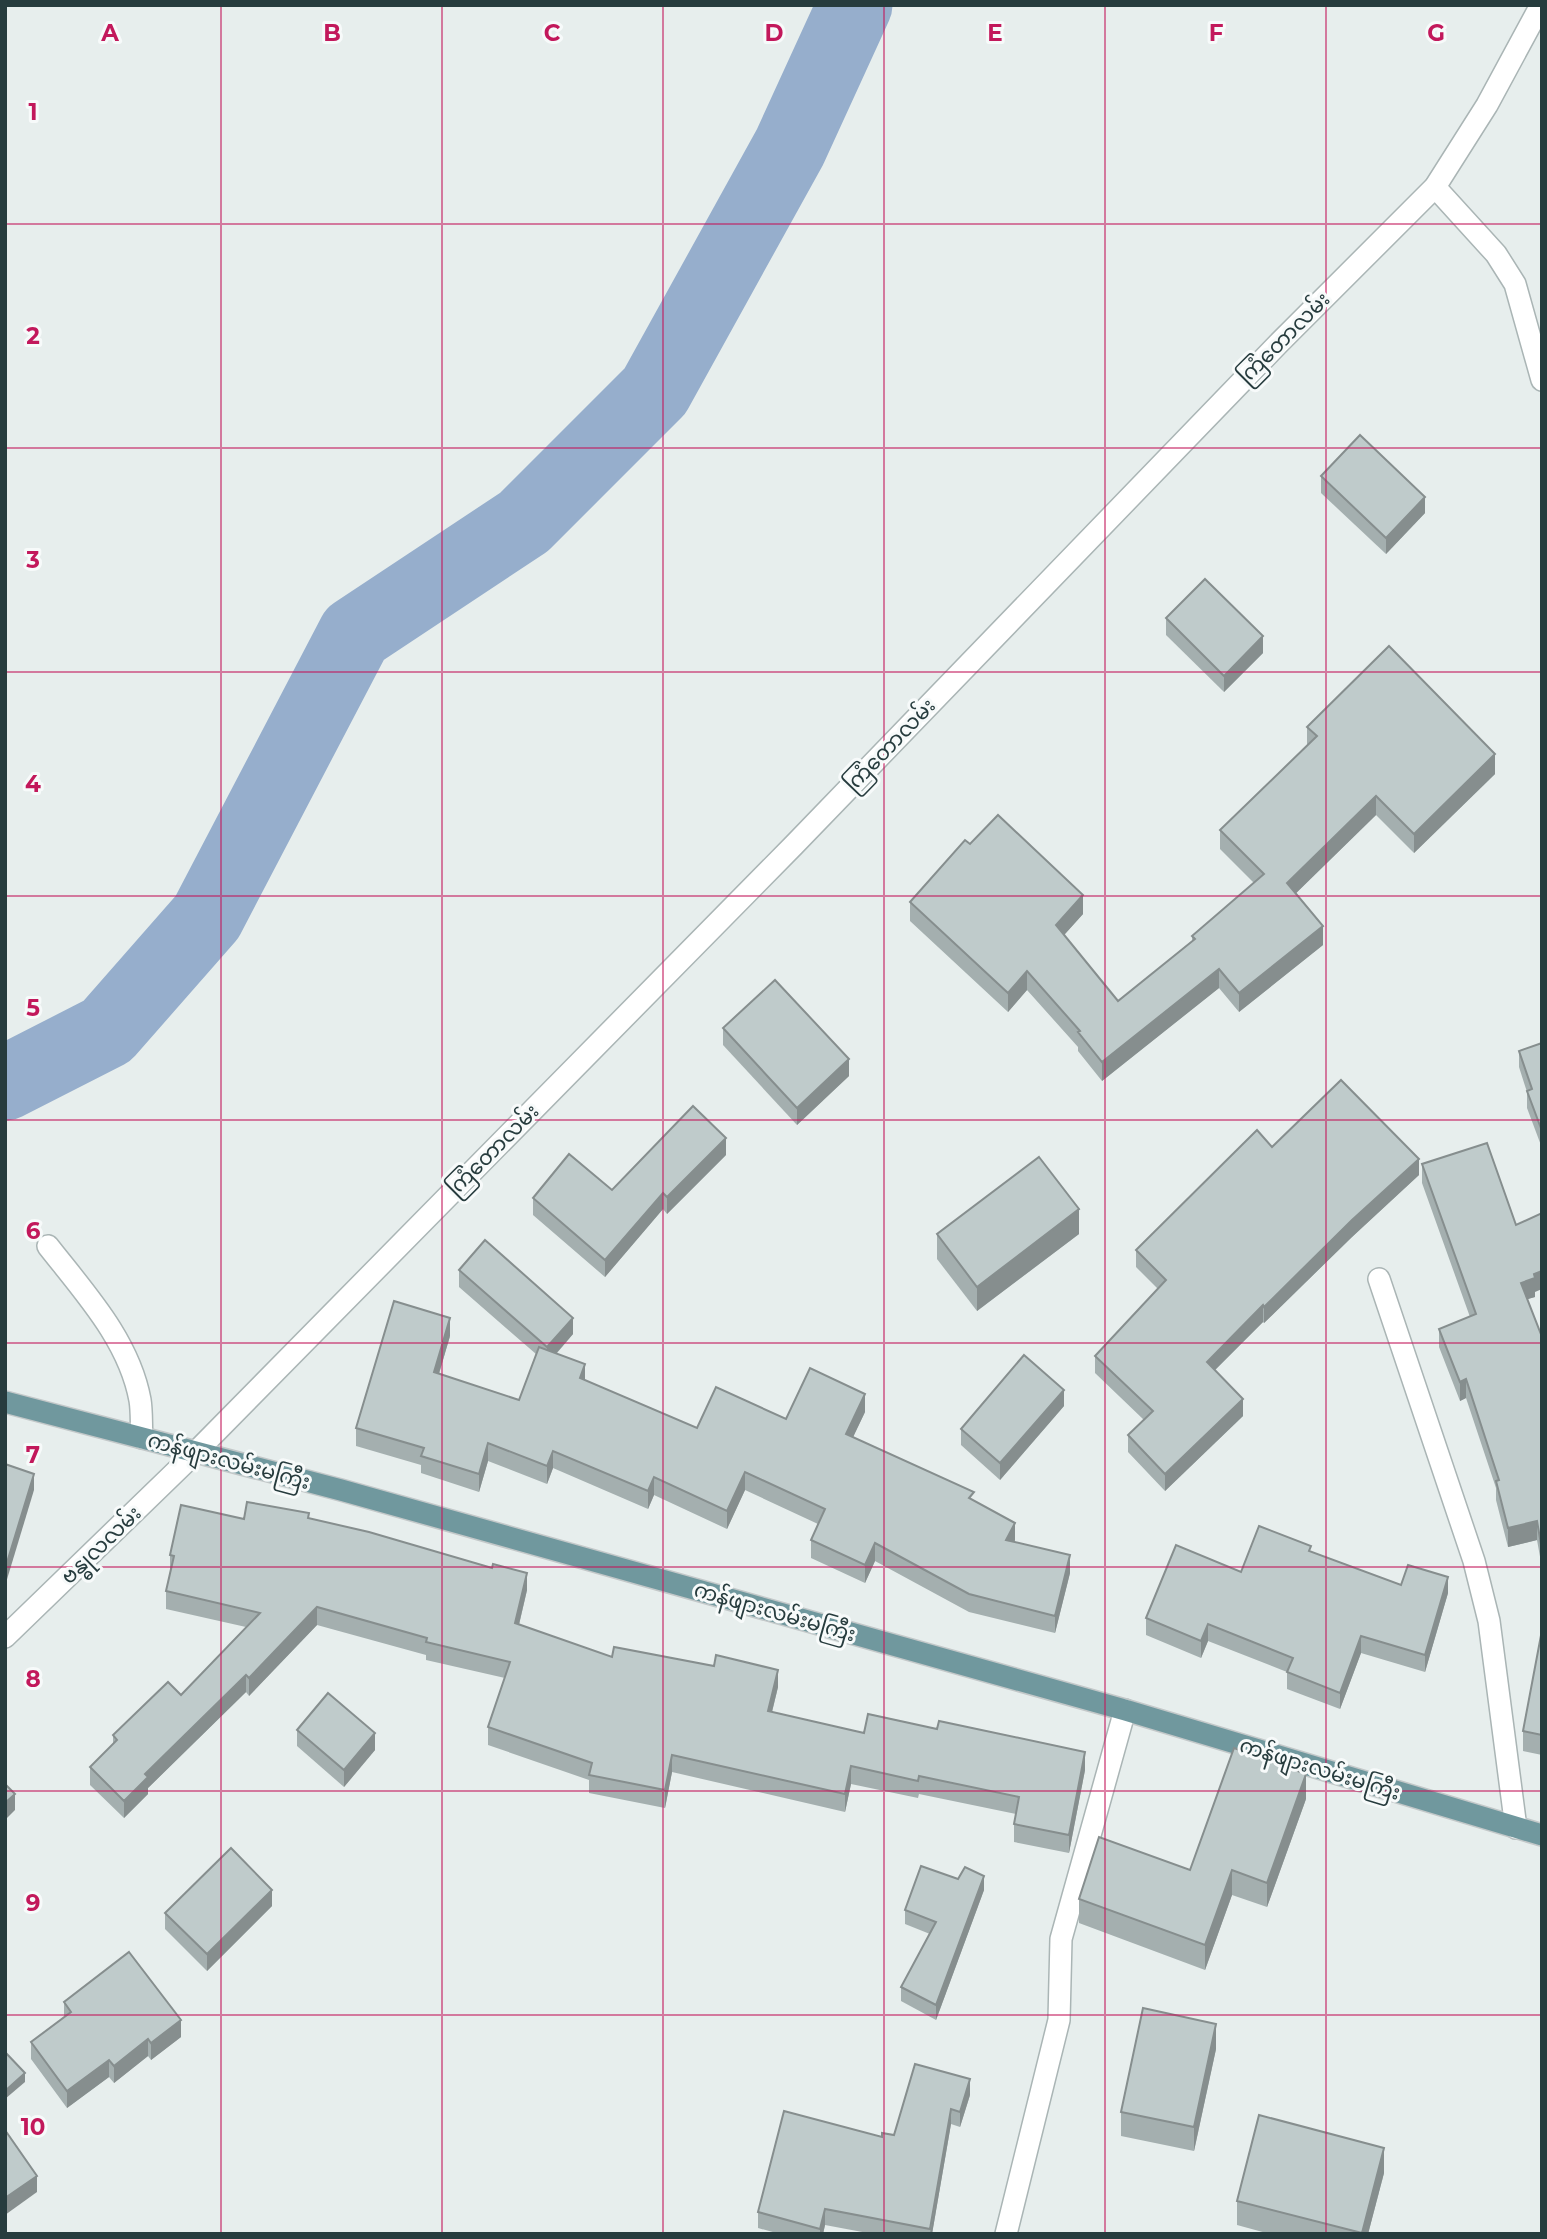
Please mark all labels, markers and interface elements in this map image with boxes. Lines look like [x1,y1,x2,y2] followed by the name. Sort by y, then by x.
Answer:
[100,19,119,47] text: A
[323,19,341,47] text: B
[544,19,561,47] text: C
[765,19,784,47] text: D
[987,19,1003,47] text: E
[1209,19,1224,47] text: F
[1427,19,1445,47] text: G
[28,98,38,126] text: 1
[1230,284,1338,392] street label: ကြံတောလမ်း
[26,322,40,350] text: 2
[25,546,40,574] text: 3
[837,691,944,800] street label: ကြံတောလမ်း
[25,770,41,798] text: 4
[26,994,40,1022] text: 5
[439,1096,547,1204] street label: ကြံတောလမ်း
[26,1217,41,1245] text: 6
[144,1424,314,1500] street label: ကန်ဖျားလမ်းမကြီး
[26,1441,40,1469] text: 7
[53,1498,150,1593] street label: ဗန္ဓုလလမ်း
[690,1574,860,1652] street label: ကန်ဖျားလမ်းမကြီး
[25,1665,41,1693] text: 8
[1235,1729,1405,1811] street label: ကန်ဖျားလမ်းမကြီး
[26,1889,40,1917] text: 9
[21,2113,45,2141] text: 10

